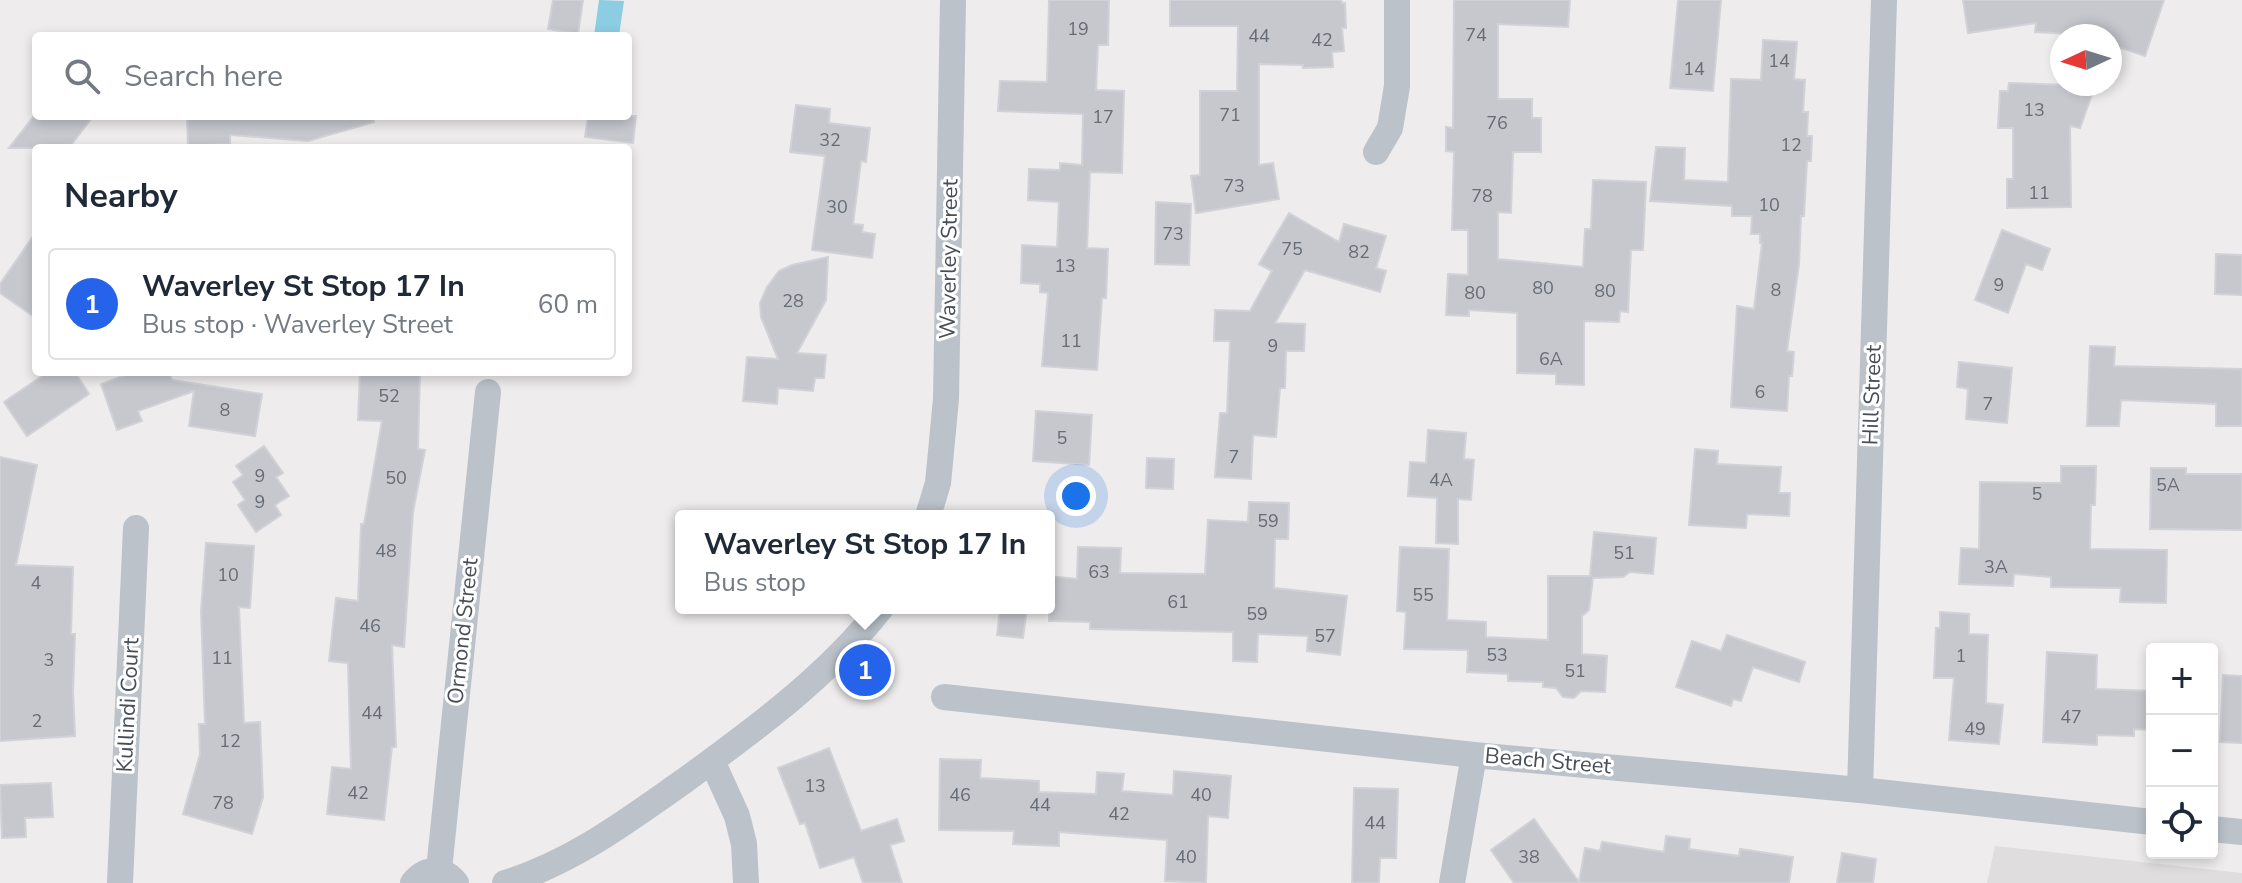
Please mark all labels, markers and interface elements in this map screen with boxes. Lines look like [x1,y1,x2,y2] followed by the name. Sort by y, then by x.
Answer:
[1067,17,1089,41] house number: 19
[1465,23,1487,47] house number: 74
[1248,24,1270,48] house number: 44
[2050,24,2122,96] north arrow
[1311,28,1333,52] house number: 42
[32,32,632,120] search box
[1768,49,1790,73] house number: 14
[60,54,104,98] icon: search
[124,56,283,97] text: Search here
[1683,57,1705,81] house number: 14
[2023,98,2045,122] house number: 13
[1219,103,1241,127] house number: 71
[1092,105,1114,129] house number: 17
[1486,111,1508,135] house number: 76
[819,128,841,152] house number: 32
[1780,133,1802,157] house number: 12
[64,173,178,219] text: Nearby
[1223,174,1245,198] house number: 73
[933,178,965,339] street label: Waverley Street
[2028,181,2050,205] house number: 11
[1471,184,1493,208] house number: 78
[1758,193,1780,217] house number: 10
[826,195,848,219] house number: 30
[1162,222,1184,246] house number: 73
[1281,237,1303,261] house number: 75
[1348,240,1370,264] house number: 82
[1054,254,1076,278] house number: 13
[142,266,465,307] text: Waverley St Stop 17 In
[1994,273,2004,297] house number: 9
[1532,276,1554,300] house number: 80
[1771,278,1781,302] house number: 8
[1594,279,1616,303] house number: 80
[1464,281,1486,305] house number: 80
[84,287,100,322] text: 1
[538,287,598,322] text: 60 m
[782,289,804,313] house number: 28
[142,307,453,342] text: Bus stop · Waverley Street
[1060,329,1082,353] house number: 11
[1268,334,1278,358] house number: 9
[1855,344,1889,446] street label: Hill Street
[1539,347,1563,371] house number: 6A
[1755,380,1765,404] house number: 6
[378,384,400,408] house number: 52
[1983,392,1993,416] house number: 7
[220,398,230,422] house number: 8
[1057,426,1067,450] house number: 5
[1229,445,1239,469] house number: 7
[255,464,265,488] house number: 9
[385,466,407,490] house number: 50
[1429,468,1453,492] house number: 4A
[2156,473,2180,497] house number: 5A
[1056,476,1096,516] your location
[2032,482,2042,506] house number: 5
[255,490,265,514] house number: 9
[1257,509,1279,533] house number: 59
[675,510,1055,614] popup
[704,524,1026,565] text: Waverley St Stop 17 In
[375,539,397,563] house number: 48
[1613,541,1635,565] house number: 51
[1984,555,2008,579] house number: 3A
[440,556,486,706] street label: Ormond Street
[1088,560,1110,584] house number: 63
[217,563,239,587] house number: 10
[704,565,806,600] text: Bus stop
[31,571,42,595] house number: 4
[1412,583,1434,607] house number: 55
[1167,590,1189,614] house number: 61
[1246,602,1268,626] house number: 59
[359,614,381,638] house number: 46
[1314,624,1336,648] house number: 57
[109,637,147,773] street label: Kullindi Court
[839,640,891,700] pin: 1
[1486,643,1508,667] house number: 53
[2146,643,2218,859] map controls
[2146,643,2218,715] button: +
[1956,644,1966,668] house number: 1
[211,646,233,670] house number: 11
[44,648,54,672] house number: 3
[1564,659,1586,683] house number: 51
[361,701,383,725] house number: 44
[2060,705,2082,729] house number: 47
[32,709,42,733] house number: 2
[2146,715,2218,787] button: −
[1964,717,1986,741] house number: 49
[219,729,241,753] house number: 12
[1484,741,1613,781] street label: Beach Street
[804,774,826,798] house number: 13
[347,781,369,805] house number: 42
[949,783,971,807] house number: 46
[1190,783,1212,807] house number: 40
[2146,787,2218,859] button: locate
[212,791,234,815] house number: 78
[1029,793,1051,817] house number: 44
[1108,802,1130,826] house number: 42
[1364,811,1386,835] house number: 44
[1175,845,1197,869] house number: 40
[1518,845,1540,869] house number: 38

